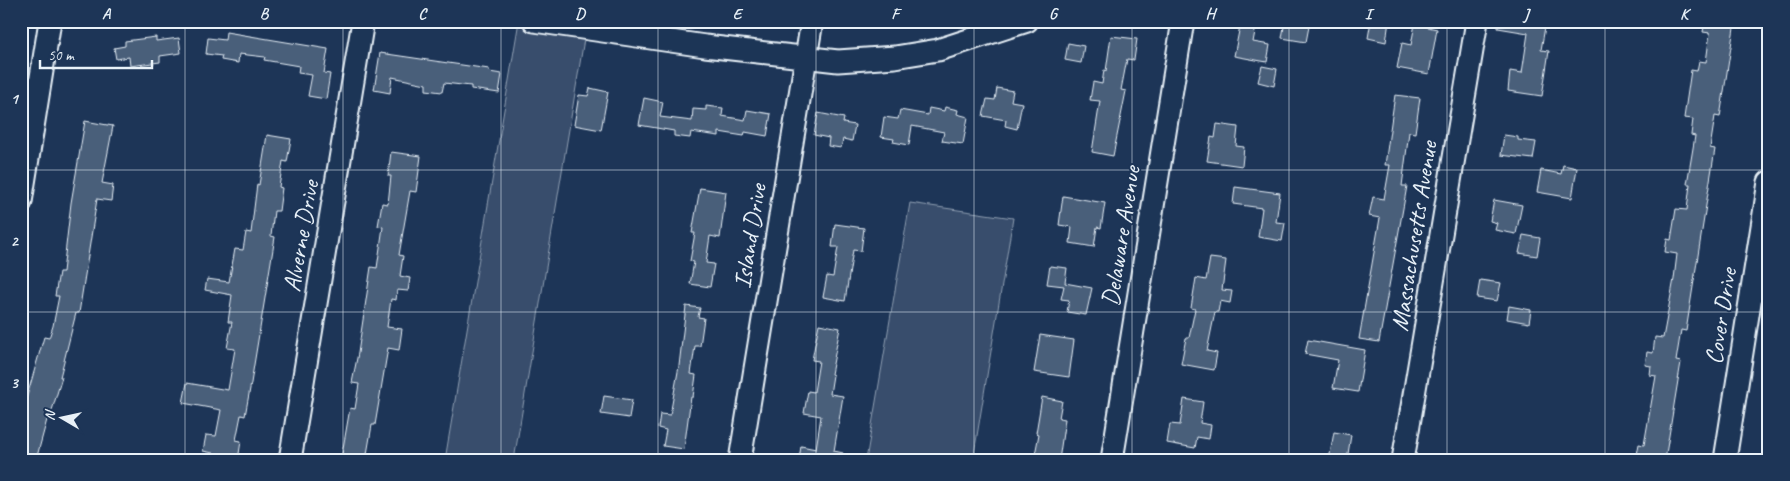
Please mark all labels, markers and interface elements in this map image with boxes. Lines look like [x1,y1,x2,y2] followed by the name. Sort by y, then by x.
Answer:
[102,4,112,24] text: A
[260,4,270,24] text: B
[418,4,428,24] text: C
[575,4,586,24] text: D
[733,4,744,24] text: E
[891,4,902,24] text: F
[1049,4,1059,24] text: G
[1205,4,1217,24] text: H
[1365,4,1375,24] text: I
[1522,4,1531,24] text: J
[1680,4,1692,24] text: K
[40,38,152,70] scale bar
[48,46,75,65] text: 50 m
[10,89,19,109] text: 1
[1383,137,1445,333] street label: Massachusetts Avenue
[1094,162,1148,308] street label: Delaware Avenue
[275,176,327,294] street label: Alverne Drive
[726,180,774,291] street label: Island Drive
[10,231,19,251] text: 2
[1698,264,1745,366] street label: Cover Drive
[10,373,19,393] text: 3
[38,394,88,444] north arrow
[41,408,59,422] text: N

